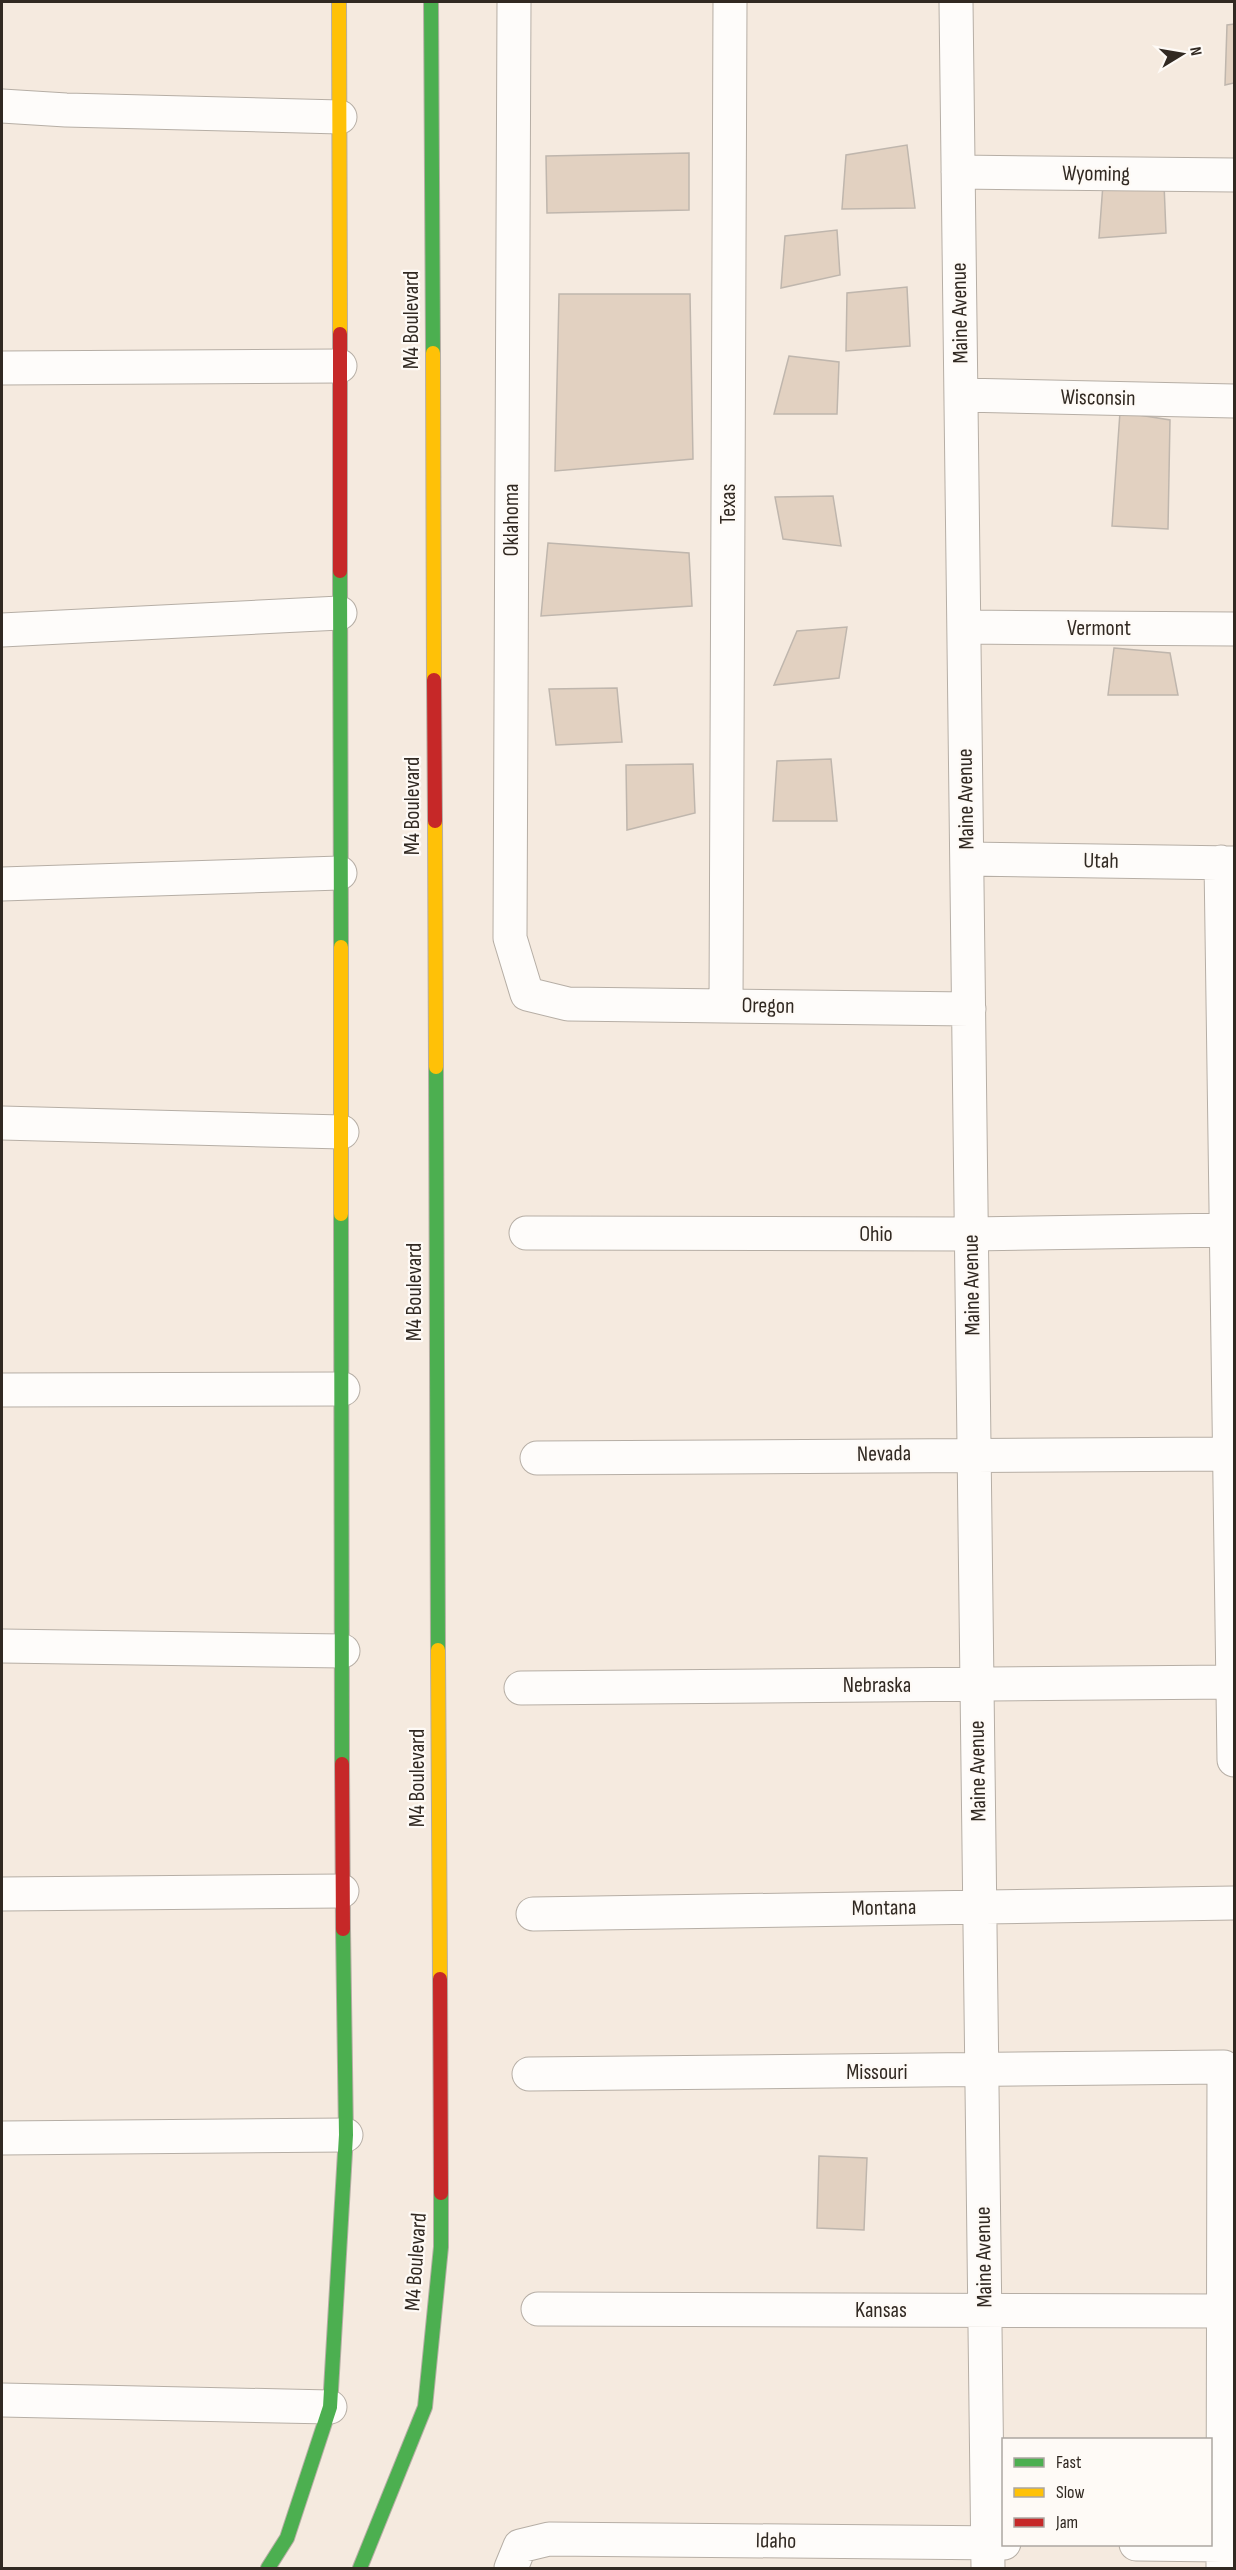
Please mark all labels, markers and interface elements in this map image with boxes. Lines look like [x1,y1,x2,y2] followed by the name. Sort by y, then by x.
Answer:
[1152,24,1212,84] north arrow
[1185,45,1205,57] text: N
[1062,160,1130,188] street label: Wyoming
[946,262,974,364] street label: Maine Avenue
[398,271,425,369] street label: M4 Boulevard
[1060,384,1136,412] street label: Wisconsin
[498,484,525,556] street label: Oklahoma
[715,484,742,524] street label: Texas
[1067,615,1131,642] street label: Vermont
[952,748,980,850] street label: Maine Avenue
[399,757,426,855] street label: M4 Boulevard
[1083,847,1119,875] street label: Utah
[741,992,795,1020] street label: Oregon
[859,1221,893,1248] street label: Ohio
[958,1234,986,1336] street label: Maine Avenue
[401,1243,428,1341] street label: M4 Boulevard
[857,1440,911,1468] street label: Nevada
[843,1672,911,1699] street label: Nebraska
[964,1720,992,1822] street label: Maine Avenue
[404,1729,431,1827] street label: M4 Boulevard
[851,1894,917,1922] street label: Montana
[846,2059,908,2086] street label: Missouri
[970,2206,998,2308] street label: Maine Avenue
[399,2212,433,2312] street label: M4 Boulevard
[855,2297,907,2324] street label: Kansas
[1002,2438,1212,2546] legend
[1056,2452,1082,2473] text: Fast
[1056,2482,1085,2503] text: Slow
[1055,2512,1078,2533] text: Jam
[755,2527,797,2555] street label: Idaho

